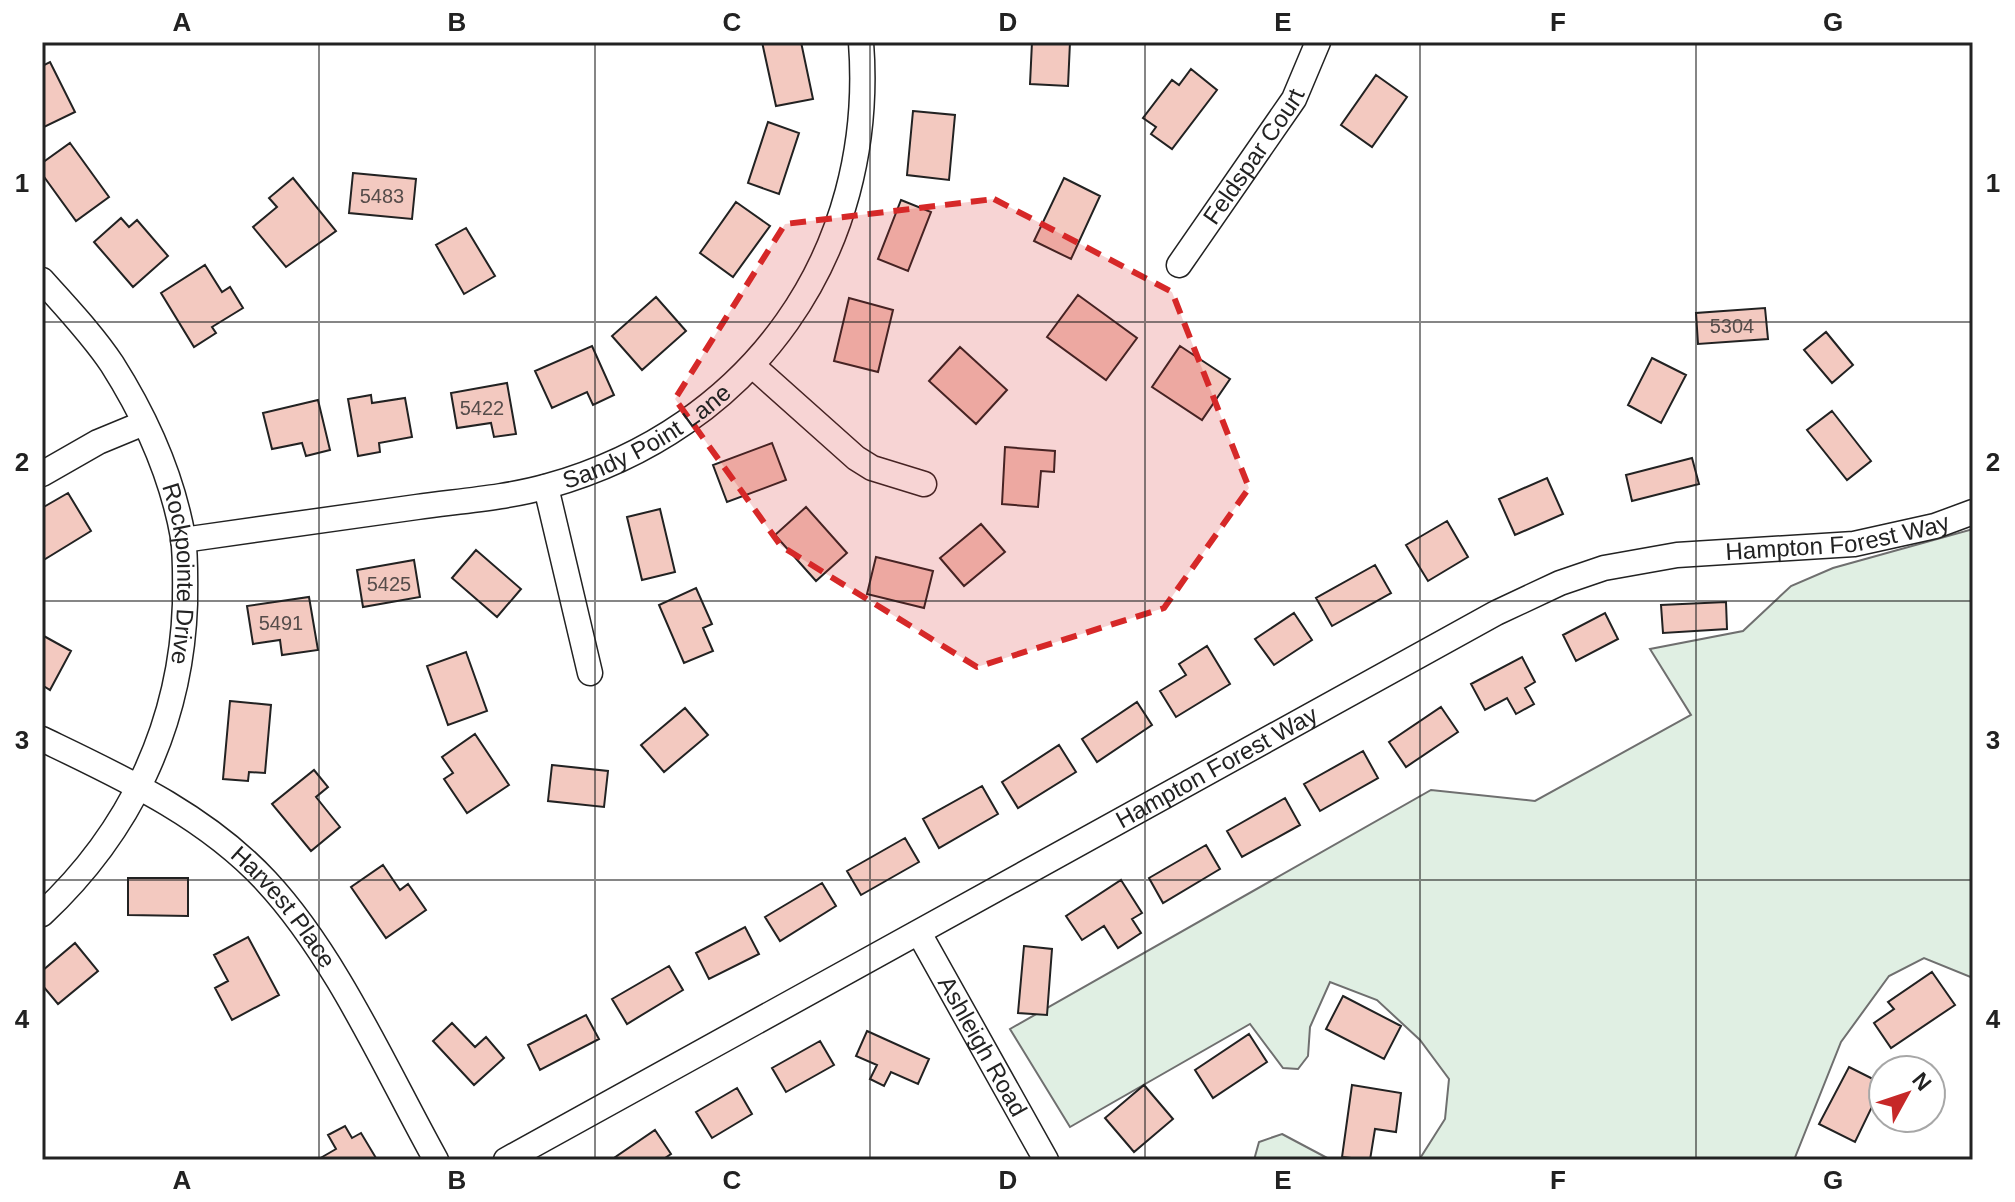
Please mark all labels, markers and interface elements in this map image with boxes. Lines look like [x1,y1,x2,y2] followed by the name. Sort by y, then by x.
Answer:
[173,7,192,37] text: A
[448,7,466,37] text: B
[723,7,742,37] text: C
[999,7,1017,37] text: D
[1274,7,1292,37] text: E
[1550,7,1566,37] text: F
[1823,7,1843,37] text: G
[1197,85,1310,229] street label: Feldspar Court
[15,168,29,198] text: 1
[1986,168,2000,198] text: 1
[360,185,404,207] house number: 5483
[1710,315,1754,337] house number: 5304
[559,378,736,494] street label: Sandy Point Lane
[460,397,504,419] house number: 5422
[15,447,29,477] text: 2
[1986,447,2000,477] text: 2
[157,480,199,667] street label: Rockpointe Drive
[1725,508,1953,565] street label: Hampton Forest Way
[367,573,411,595] house number: 5425
[259,612,303,634] house number: 5491
[1111,700,1322,833] street label: Hampton Forest Way
[15,725,29,755] text: 3
[1986,725,2000,755] text: 3
[226,840,341,972] street label: Harvest Place
[933,971,1033,1121] street label: Ashleigh Road
[15,1004,30,1034] text: 4
[1986,1004,2001,1034] text: 4
[1867,1054,1947,1134] north arrow
[1907,1067,1937,1096] text: N
[173,1165,192,1195] text: A
[448,1165,466,1195] text: B
[723,1165,742,1195] text: C
[999,1165,1017,1195] text: D
[1274,1165,1292,1195] text: E
[1550,1165,1566,1195] text: F
[1823,1165,1843,1195] text: G

